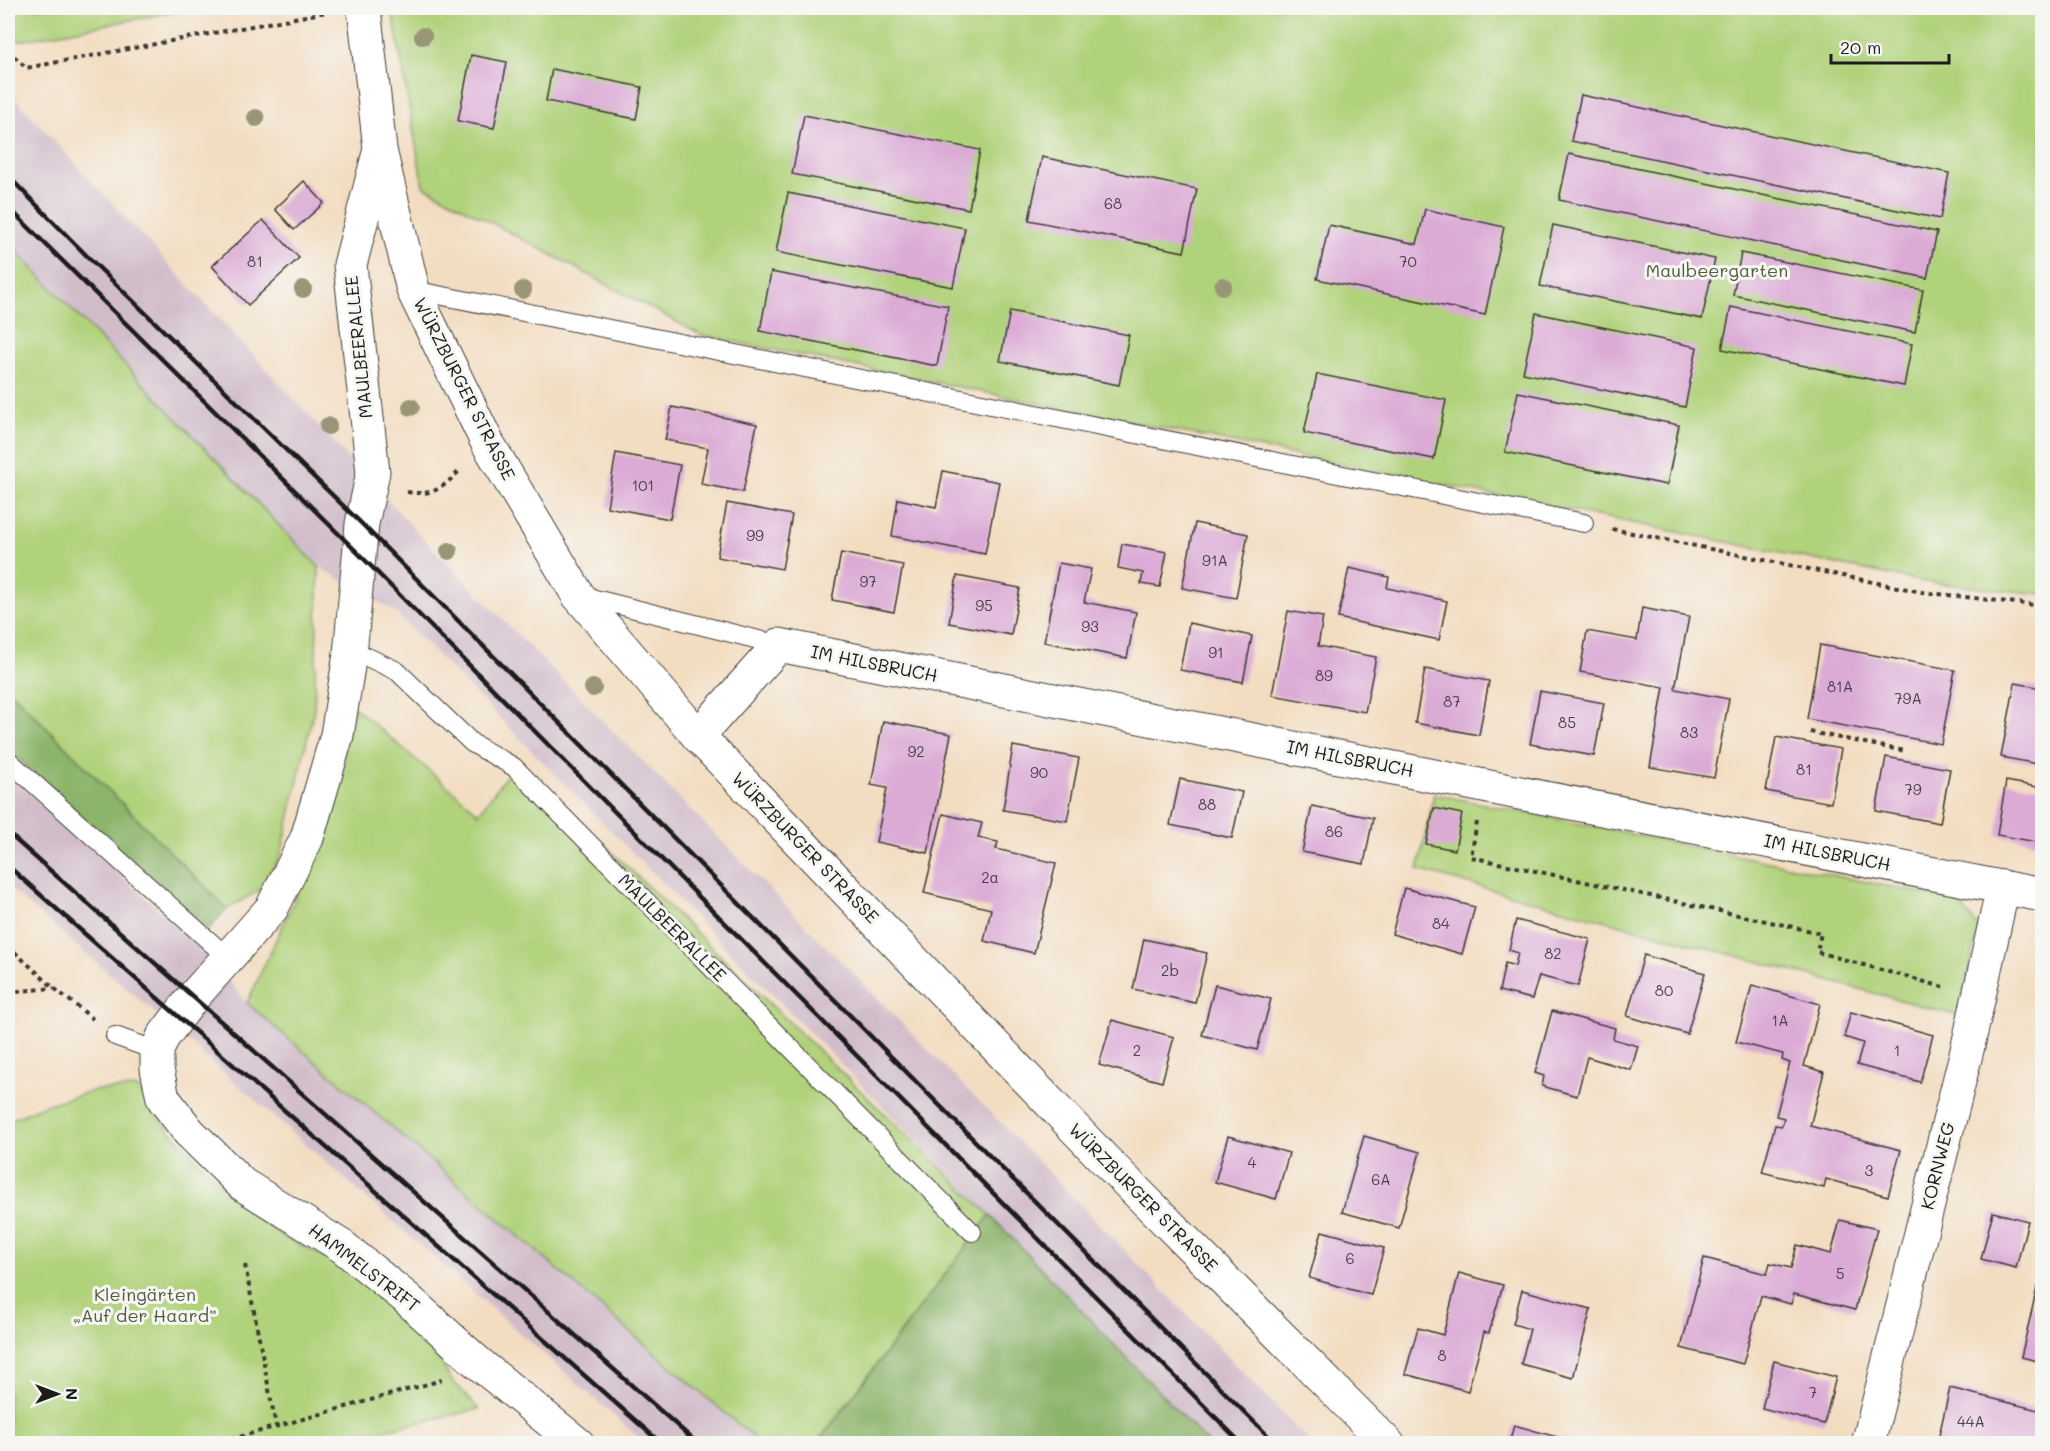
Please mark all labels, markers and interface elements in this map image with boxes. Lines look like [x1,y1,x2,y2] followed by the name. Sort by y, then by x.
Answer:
[1831,27,1950,65] scale bar
[1840,35,1881,59] text: 20 m
[1104,193,1122,213] house number: 68
[247,251,263,271] house number: 81
[1399,251,1417,271] house number: 70
[1646,258,1788,282] park label: Maulbeergarten
[339,274,377,420] street label: MAULBEERALLEE
[408,293,521,484] street label: WÜRZBURGER STRASSE
[632,475,654,495] house number: 101
[746,525,764,545] house number: 99
[1202,550,1228,570] house number: 91A
[859,571,877,591] house number: 97
[975,595,993,615] house number: 95
[1081,616,1099,636] house number: 93
[809,639,940,687] street label: IM HILSBRUCH
[1208,642,1224,662] house number: 91
[1315,665,1333,685] house number: 89
[1827,676,1853,696] house number: 81A
[1894,688,1922,708] house number: 79A
[1443,691,1461,711] house number: 87
[1558,712,1576,732] house number: 85
[1680,722,1698,742] house number: 83
[1285,734,1416,782] street label: IM HILSBRUCH
[907,741,925,761] house number: 92
[1796,759,1812,779] house number: 81
[1030,762,1048,782] house number: 90
[727,766,884,928] street label: WÜRZBURGER STRASSE
[1904,779,1922,799] house number: 79
[1198,794,1216,814] house number: 88
[1325,821,1343,841] house number: 86
[1762,828,1893,876] street label: IM HILSBRUCH
[981,867,999,887] house number: 2a
[613,868,732,987] street label: MAULBEERALLEE
[1432,913,1450,933] house number: 84
[1544,943,1562,963] house number: 82
[1161,960,1179,980] house number: 2b
[1655,980,1673,1000] house number: 80
[1771,1010,1789,1030] house number: 1A
[1133,1040,1141,1060] house number: 2
[1894,1040,1900,1060] house number: 1
[1064,1117,1224,1277] street label: WÜRZBURGER STRASSE
[1915,1119,1959,1212] street label: KORNWEG
[1248,1152,1257,1172] house number: 4
[1865,1160,1874,1180] house number: 3
[1371,1169,1391,1189] house number: 6A
[304,1217,425,1317] street label: HAMMELSTRIFT
[1345,1248,1355,1268] house number: 6
[1836,1263,1844,1283] house number: 5
[73,1282,217,1327] park label: Kleingärten „Auf der Haard“
[1437,1345,1447,1365] house number: 8
[27,1364,87,1424] north arrow
[1809,1382,1817,1402] house number: 7
[62,1388,83,1400] text: N
[1957,1411,1985,1431] house number: 44A

